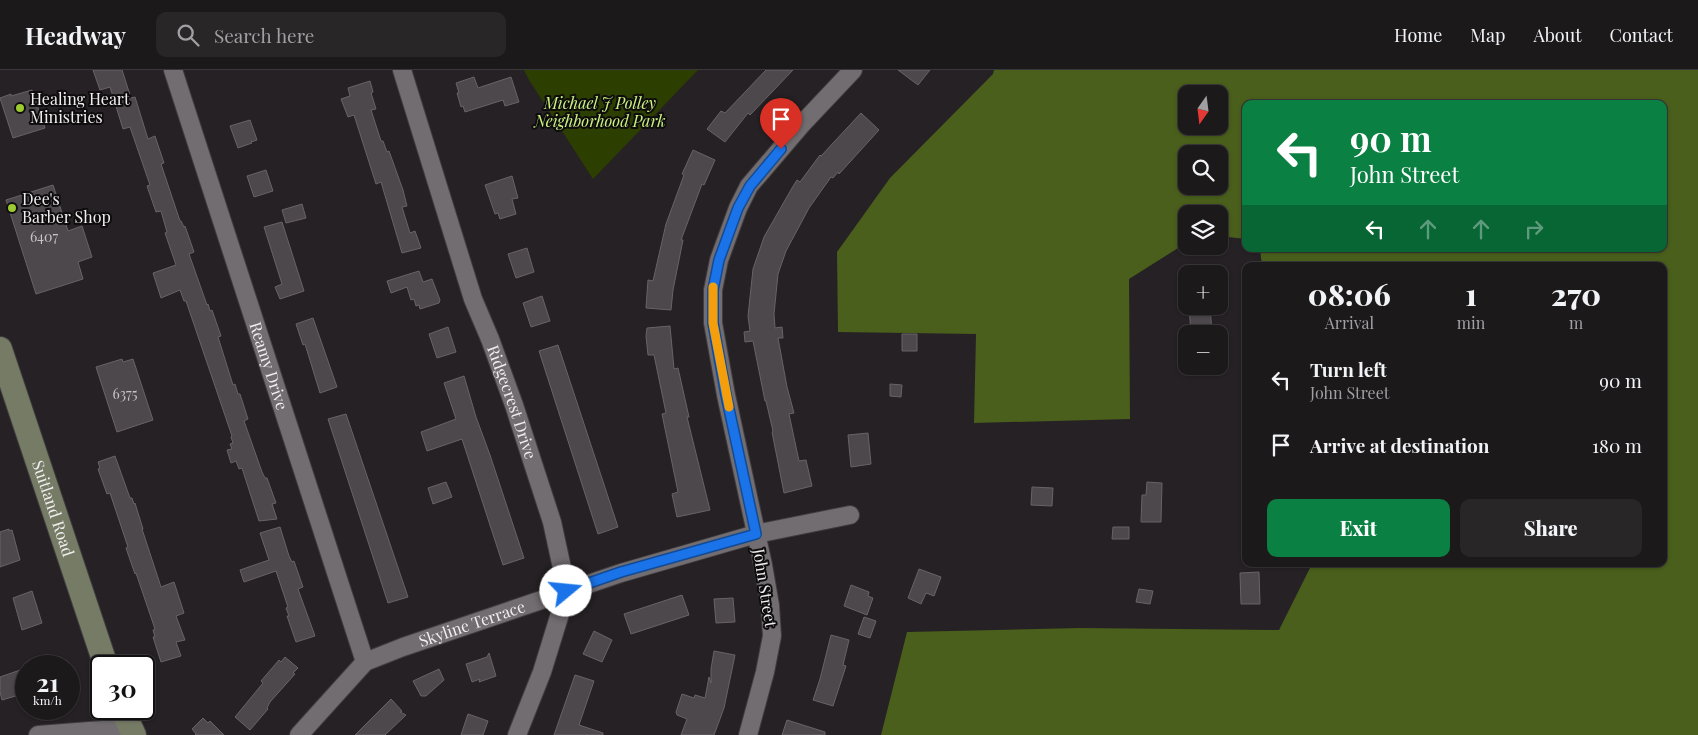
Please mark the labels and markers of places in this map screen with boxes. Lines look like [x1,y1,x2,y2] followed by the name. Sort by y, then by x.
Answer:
[30,88,130,127] place label: Healing Heart Ministries
[760,98,802,149] pin
[14,102,26,114] marker: Healing Heart Ministries
[22,188,111,227] place label: Dee's Barber Shop
[6,202,18,214] marker: Dee's Barber Shop

